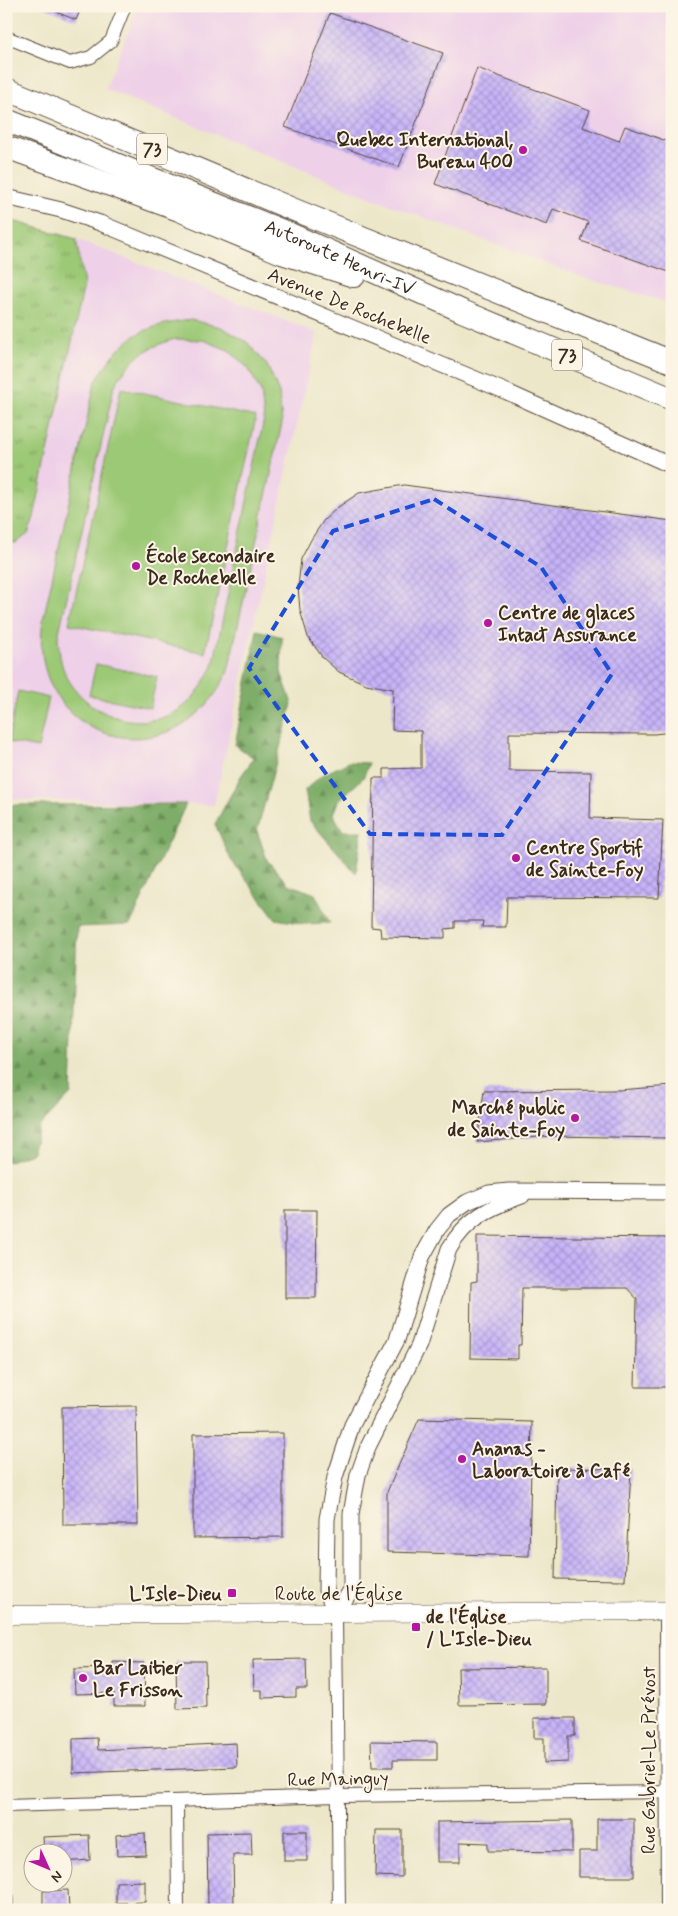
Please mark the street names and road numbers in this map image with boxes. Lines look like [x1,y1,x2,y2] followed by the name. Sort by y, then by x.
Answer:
[137,134,167,164] road number: 73
[261,214,418,302] street label: Autoroute Henri-IV
[264,262,435,351] street label: Avenue De Rochebelle
[552,340,582,370] road number: 73
[275,1581,403,1608] street label: Route de l'Église
[637,1666,662,1854] street label: Rue Gabriel-Le Prévost
[287,1766,389,1795] street label: Rue Mainguy

